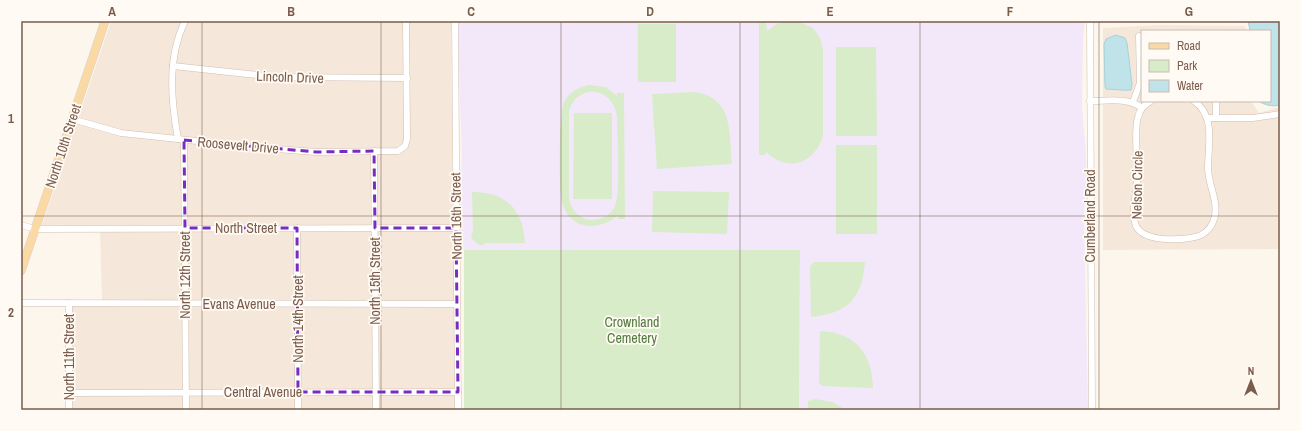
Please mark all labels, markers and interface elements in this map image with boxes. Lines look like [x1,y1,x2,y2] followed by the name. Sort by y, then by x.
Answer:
[108,3,116,20] text: A
[287,3,295,20] text: B
[467,3,475,20] text: C
[646,3,654,20] text: D
[826,3,834,20] text: E
[1007,3,1014,20] text: F
[1185,3,1193,20] text: G
[1141,30,1271,102] legend
[1177,38,1201,54] text: Road
[1177,58,1197,74] text: Park
[256,67,324,87] street label: Lincoln Drive
[1177,78,1204,94] text: Water
[41,102,85,190] street label: North 10th Street
[8,110,14,127] text: 1
[197,132,279,158] street label: Roosevelt Drive
[1127,150,1147,220] street label: Nelson Circle
[1081,169,1099,263] street label: Cumberland Road
[446,172,466,260] street label: North 16th Street
[215,219,277,237] street label: North Street
[176,231,194,319] street label: North 12th Street
[366,237,384,325] street label: North 15th Street
[289,275,307,363] street label: North 14th Street
[202,295,276,313] street label: Evans Avenue
[8,304,14,321] text: 2
[605,313,659,347] park label: Crownland Cemetery
[60,314,78,400] street label: North 11th Street
[1231,361,1271,401] north arrow
[1248,364,1254,378] text: N
[224,383,302,401] street label: Central Avenue

